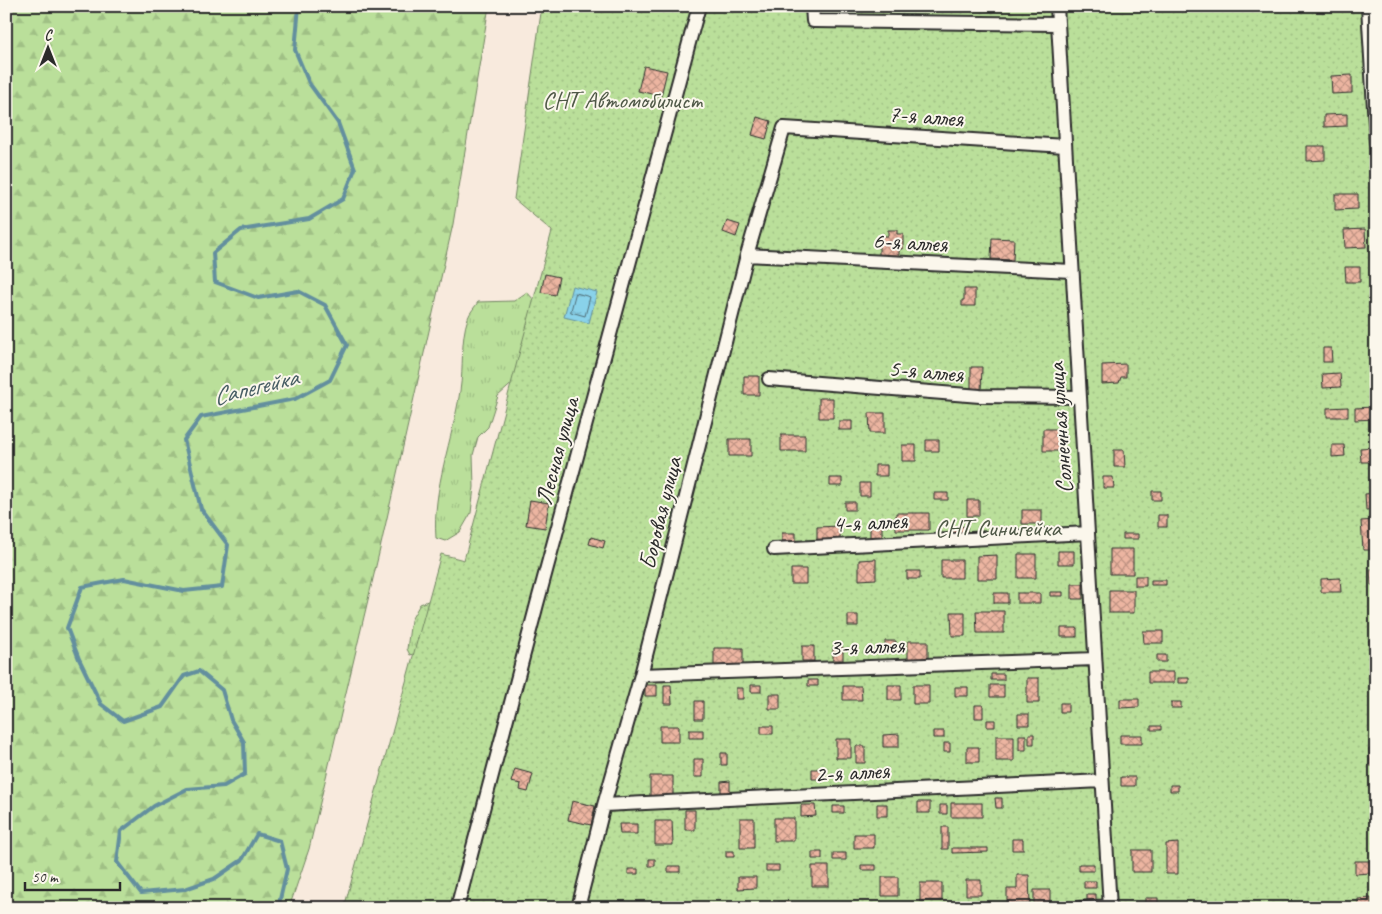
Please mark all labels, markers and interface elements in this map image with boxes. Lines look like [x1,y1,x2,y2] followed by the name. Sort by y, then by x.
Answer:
[22,22,72,72] north arrow
[45,27,54,44] text: С
[542,85,703,115] park label: СНТ Автомобилист
[888,98,966,134] street label: 7-я аллея
[872,225,949,259] street label: 6-я аллея
[887,353,966,389] street label: 5-я аллея
[209,360,303,413] water label: Сапегейка
[1040,360,1080,494] street label: Солнечная улица
[528,392,586,508] street label: Лесная улица
[632,452,689,572] street label: Боровая улица
[832,505,909,539] street label: 4-я аллея
[935,513,1063,543] park label: СНТ Синигейка
[829,630,906,662] street label: 3-я аллея
[814,755,891,789] street label: 2-я аллея
[25,859,120,891] scale bar
[32,868,59,887] text: 50 m

